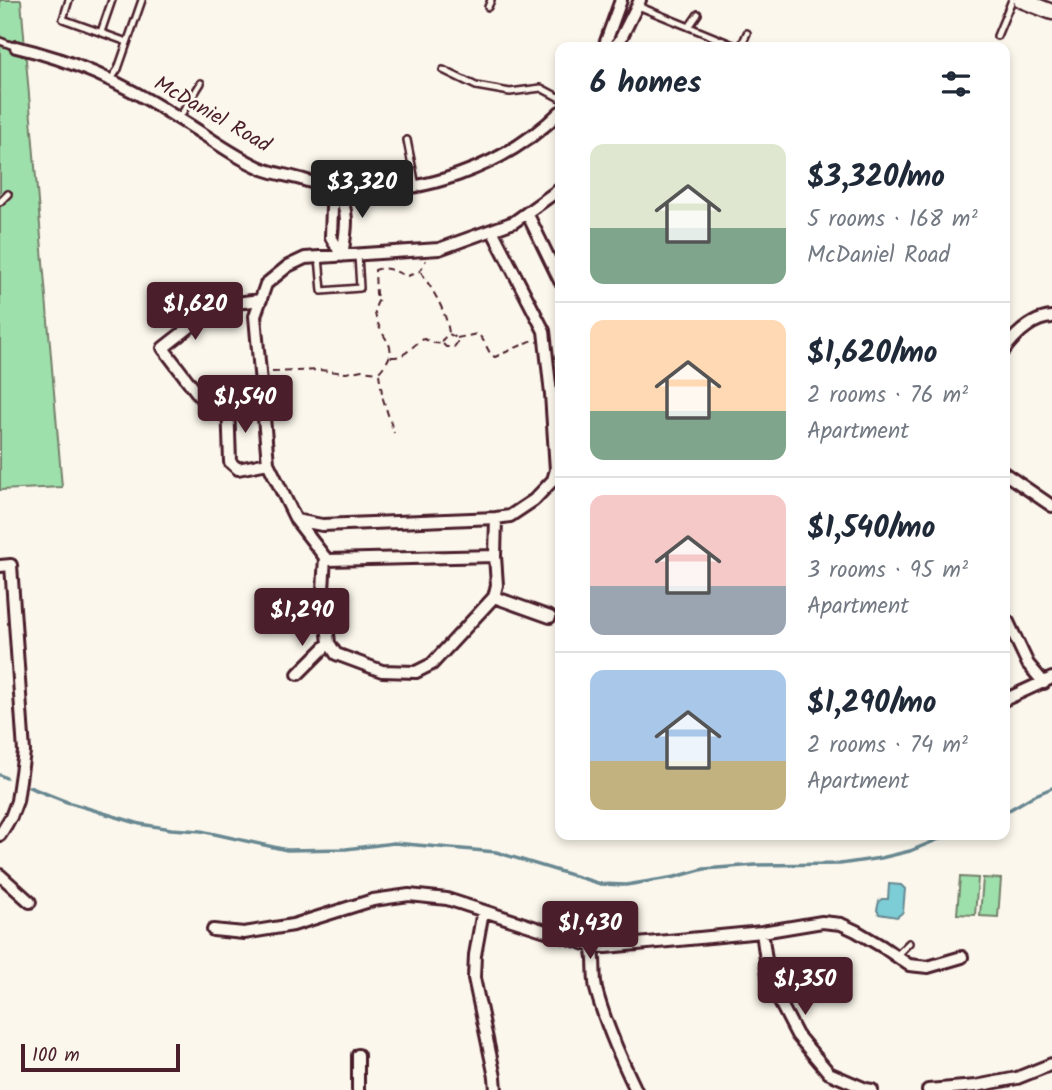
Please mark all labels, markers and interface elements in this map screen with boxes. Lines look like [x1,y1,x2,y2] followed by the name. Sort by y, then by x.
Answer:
[590,60,702,108] text: 6 homes
[937,65,975,103] icon: filters
[147,68,277,162] street label: McDaniel Road
[807,154,945,202] text: $3,320/mo
[305,160,419,220] pin: $3,320
[327,165,397,201] text: $3,320
[646,172,730,256] icon: home
[807,202,978,238] text: 5 rooms · 168 m²
[807,238,950,274] text: McDaniel Road
[138,282,252,342] pin: $1,620
[163,287,227,323] text: $1,620
[807,330,938,378] text: $1,620/mo
[646,348,730,432] icon: home
[188,376,302,435] pin: $1,540
[807,378,968,414] text: 2 rooms · 76 m²
[214,380,276,416] text: $1,540
[807,414,909,450] text: Apartment
[807,505,935,553] text: $1,540/mo
[646,523,730,607] icon: home
[807,553,968,589] text: 3 rooms · 95 m²
[245,588,359,648] pin: $1,290
[807,589,909,625] text: Apartment
[270,593,334,629] text: $1,290
[807,680,936,728] text: $1,290/mo
[646,698,730,782] icon: home
[807,728,968,764] text: 2 rooms · 74 m²
[807,764,909,800] text: Apartment
[533,902,647,961] pin: $1,430
[558,906,622,942] text: $1,430
[748,958,862,1017] pin: $1,350
[774,962,836,998] text: $1,350
[21,1041,180,1073] scale bar
[32,1041,80,1071] text: 100 m

